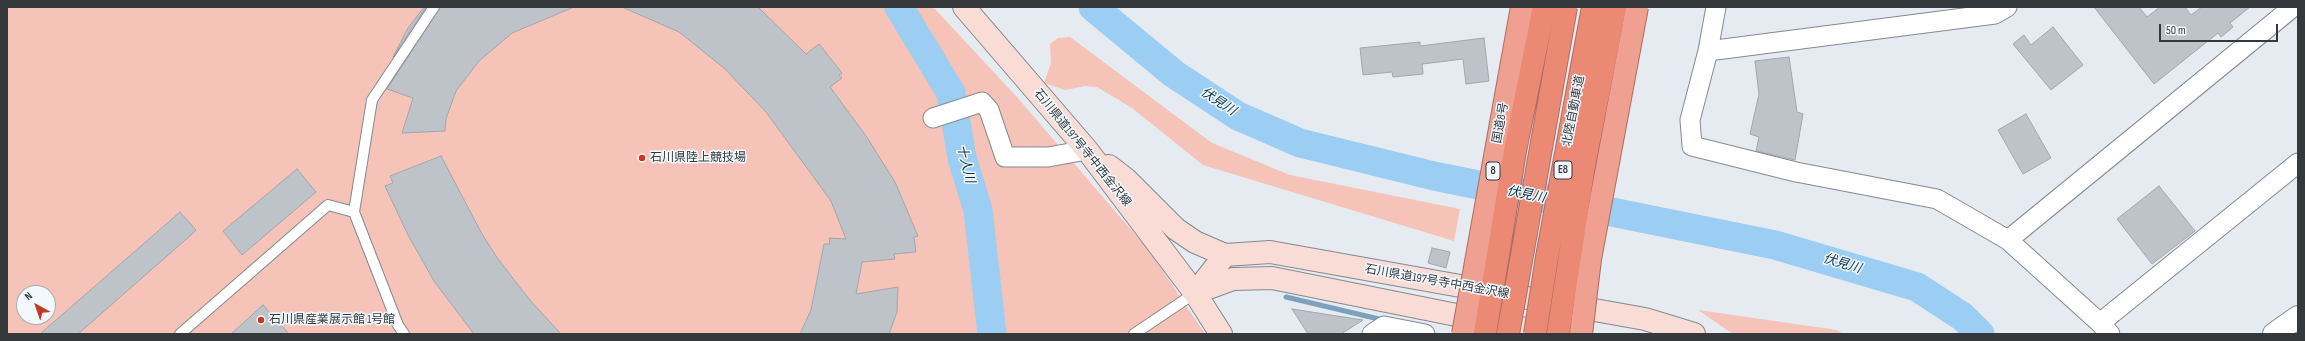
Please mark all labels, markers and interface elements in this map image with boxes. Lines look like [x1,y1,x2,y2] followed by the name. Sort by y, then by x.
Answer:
[2161,16,2280,42] scale bar
[2166,23,2186,38] text: 50 m
[1560,74,1588,148] street label: 北陸自動車道
[1197,85,1239,119] water label: 伏見川
[1030,87,1134,209] street label: 石川県道197号寺中西金沢線
[1490,101,1512,145] street label: 国道8号
[953,143,977,185] water label: 十人川
[650,151,746,165] place label: 石川県陸上競技場
[637,153,647,163] marker: 石川県陸上競技場
[1554,161,1572,179] road number: E8
[1486,162,1500,180] road number: 8
[1505,184,1547,206] water label: 伏見川
[1821,251,1863,277] water label: 伏見川
[1364,262,1510,302] street label: 石川県道197号寺中西金沢線
[16,285,56,325] north arrow
[22,289,35,303] text: N
[269,313,395,327] place label: 石川県産業展示館 1号館
[256,315,266,325] marker: 石川県産業展示館 1号館

